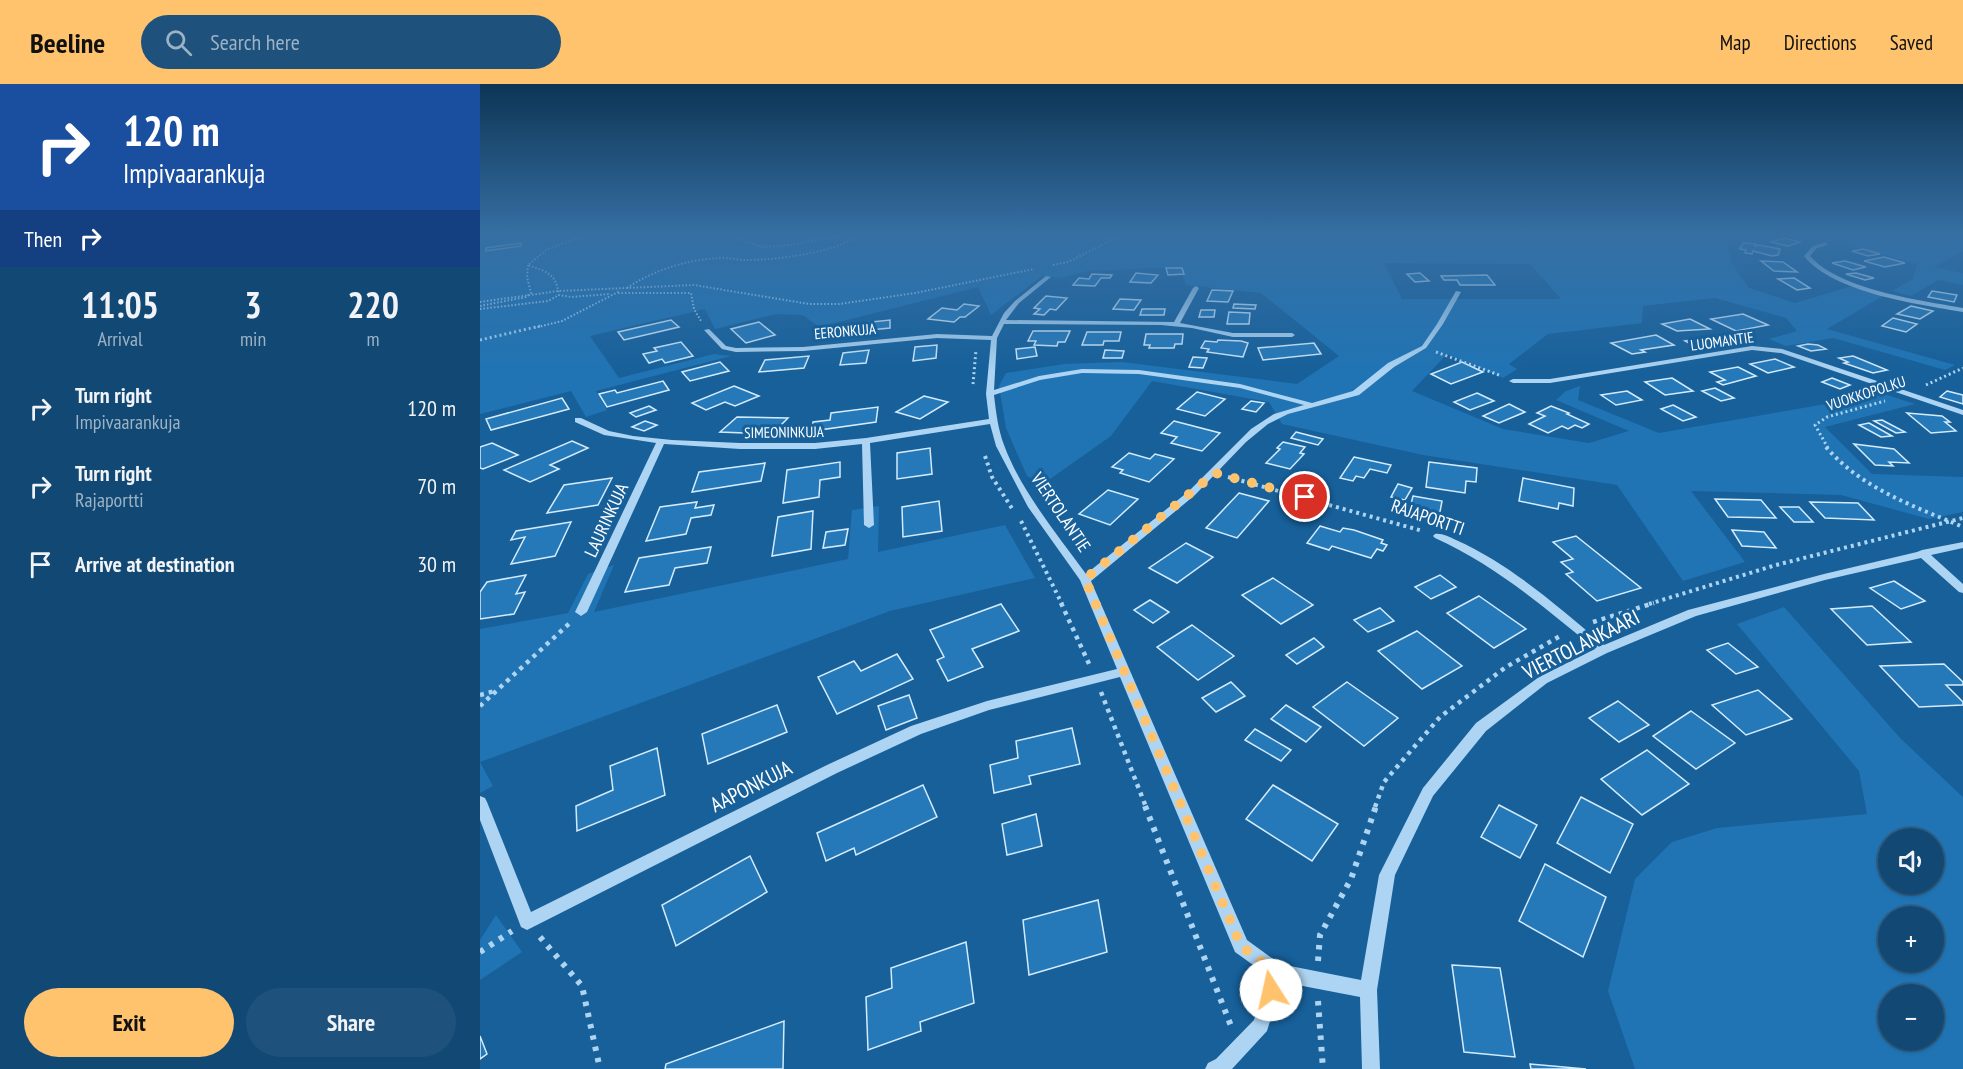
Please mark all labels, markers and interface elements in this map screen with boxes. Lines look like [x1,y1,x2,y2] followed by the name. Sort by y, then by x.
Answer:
[141,15,561,69] search box
[30,24,105,61] text: Beeline
[162,26,195,59] icon: search
[210,28,300,56] text: Search here
[1720,29,1751,56] text: Map
[1784,29,1857,56] text: Directions
[1890,29,1933,56] text: Saved
[123,103,220,158] text: 120 m
[24,108,102,186] icon: right
[123,156,265,190] text: Impivaarankuja
[74,222,107,255] icon: right
[24,225,62,253] text: Then
[81,281,159,328] text: 11:05
[244,281,262,328] text: 3
[347,281,399,328] text: 220
[813,319,878,343] street label: EERONKUJA
[97,326,143,352] text: Arrival
[240,326,266,352] text: min
[367,326,380,352] text: m
[1689,327,1755,355] street label: LUOMANTIE
[1823,371,1908,415] street label: VUOKKOPOLKU
[75,381,152,409] text: Turn right
[24,392,57,425] icon: right
[407,394,456,422] text: 120 m
[75,409,180,435] text: Impivaarankuja
[744,422,825,442] street label: SIMEONINKUJA
[75,459,152,487] text: Turn right
[1025,467,1096,556] street label: VIERTOLANTIE
[24,470,57,503] icon: right
[1279,471,1330,522] pin
[417,472,456,500] text: 70 m
[579,479,633,561] street label: LAURINKUJA
[1288,480,1321,513] icon: arrive
[75,487,144,513] text: Rajaportti
[1388,494,1468,540] street label: RAJAPORTTI
[24,548,57,581] icon: arrive
[75,550,235,578] text: Arrive at destination
[417,550,456,578] text: 30 m
[1517,603,1644,685] street label: VIERTOLANKAARI
[706,754,796,818] street label: AAPONKUJA
[1878,828,1944,1050] map controls
[1878,828,1944,894] button: sound
[1878,906,1944,972] button: +
[1239,958,1303,1022] position arrow
[1878,984,1944,1050] button: −
[24,988,234,1057] button: Exit
[246,988,456,1057] button: Share

